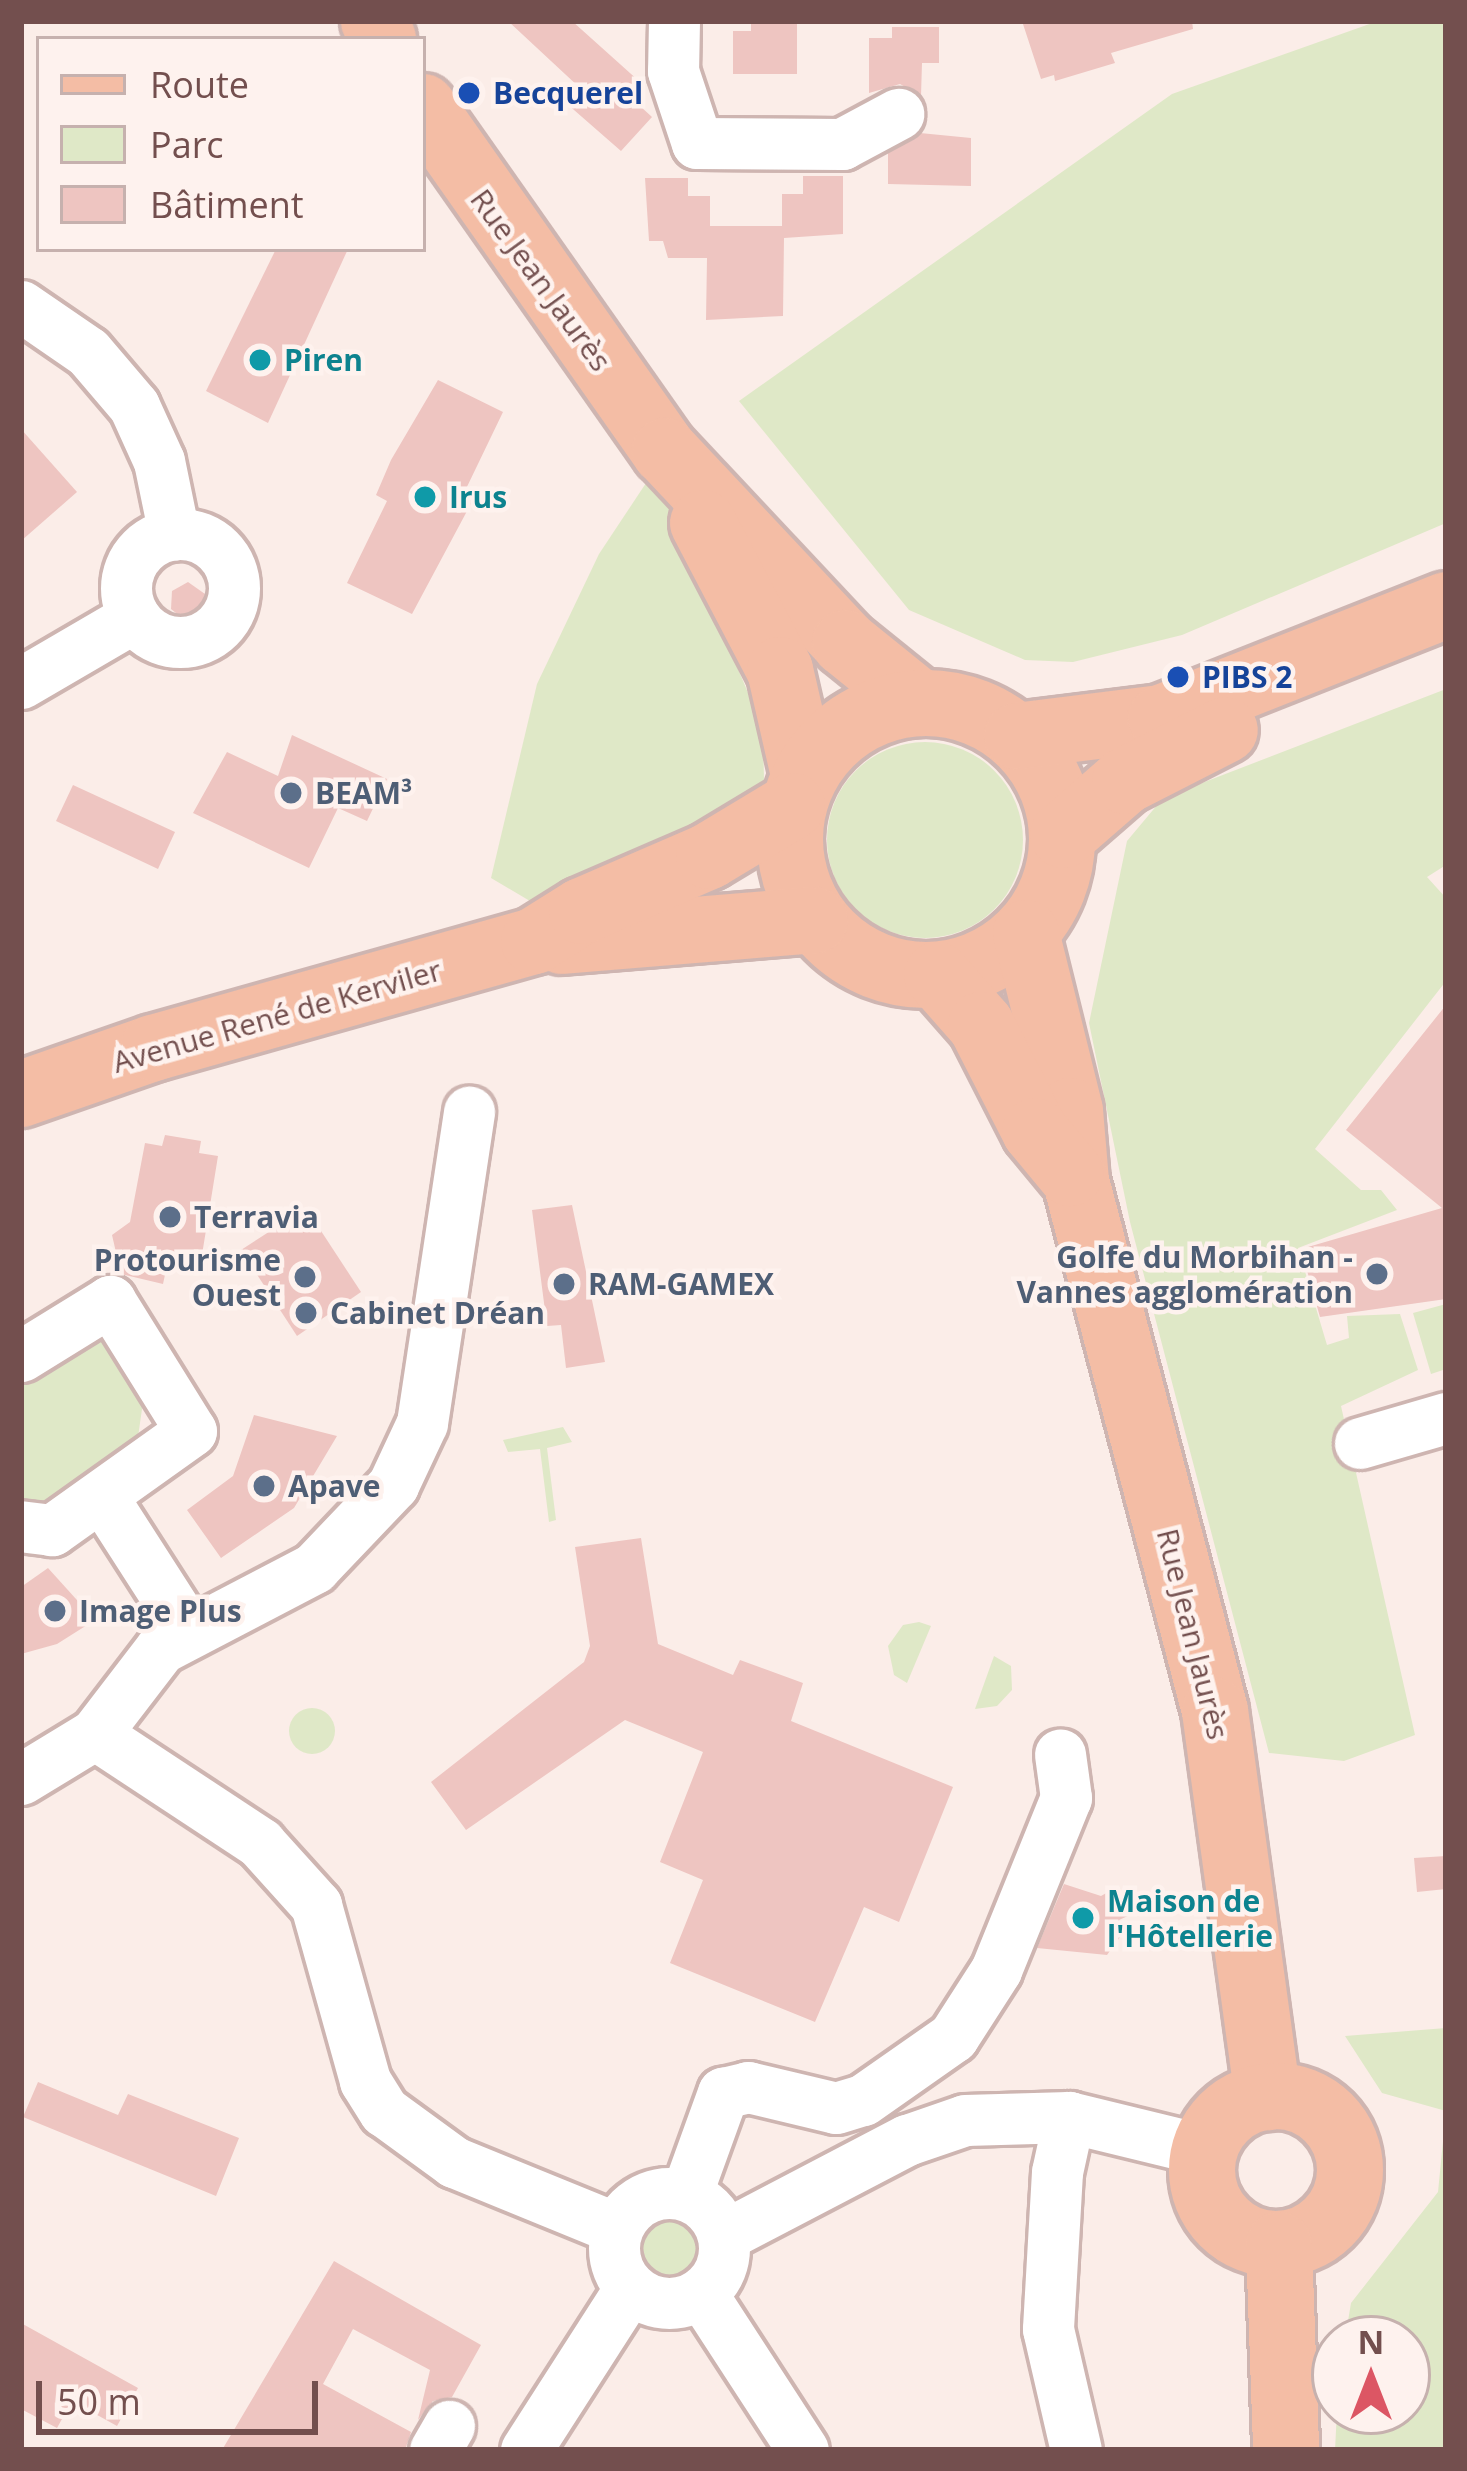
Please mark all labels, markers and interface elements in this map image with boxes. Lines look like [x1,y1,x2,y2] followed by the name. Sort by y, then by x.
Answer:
[36,36,426,252] legend
[150,60,249,109] text: Route
[493,75,643,111] place label: Becquerel
[456,80,482,106] marker: Becquerel
[150,120,224,169] text: Parc
[150,180,304,229] text: Bâtiment
[463,182,619,378] street label: Rue Jean Jaurès
[284,342,363,378] place label: Piren
[247,347,273,373] marker: Piren
[449,479,507,515] place label: Irus
[412,484,438,510] marker: Irus
[1202,659,1292,695] place label: PIBS 2
[1165,664,1191,690] marker: PIBS 2
[315,775,412,811] place label: BEAM³
[278,780,304,806] marker: BEAM³
[108,952,446,1080] street label: Avenue René de Kerviler
[194,1199,319,1235] place label: Terravia
[157,1204,183,1230] marker: Terravia
[1016,1239,1353,1310] place label: Golfe du Morbihan - Vannes agglomération
[94,1242,281,1312] place label: Protourisme Ouest
[1364,1261,1390,1287] marker: Golfe du Morbihan - Vannes agglomération
[292,1264,318,1290] marker: Protourisme Ouest
[588,1266,774,1302] place label: RAM-GAMEX
[551,1271,577,1297] marker: RAM-GAMEX
[330,1295,545,1331] place label: Cabinet Dréan
[293,1300,319,1326] marker: Cabinet Dréan
[288,1468,381,1504] place label: Apave
[251,1473,277,1499] marker: Apave
[1149,1525,1237,1743] street label: Rue Jean Jaurès
[79,1593,242,1629] place label: Image Plus
[42,1598,68,1624] marker: Image Plus
[1107,1883,1273,1954] place label: Maison de l'Hôtellerie
[1070,1905,1096,1931] marker: Maison de l'Hôtellerie
[1311,2315,1431,2435] north arrow
[1358,2319,1384,2364] text: N
[42,2357,324,2431] scale bar
[57,2377,141,2426] text: 50 m

